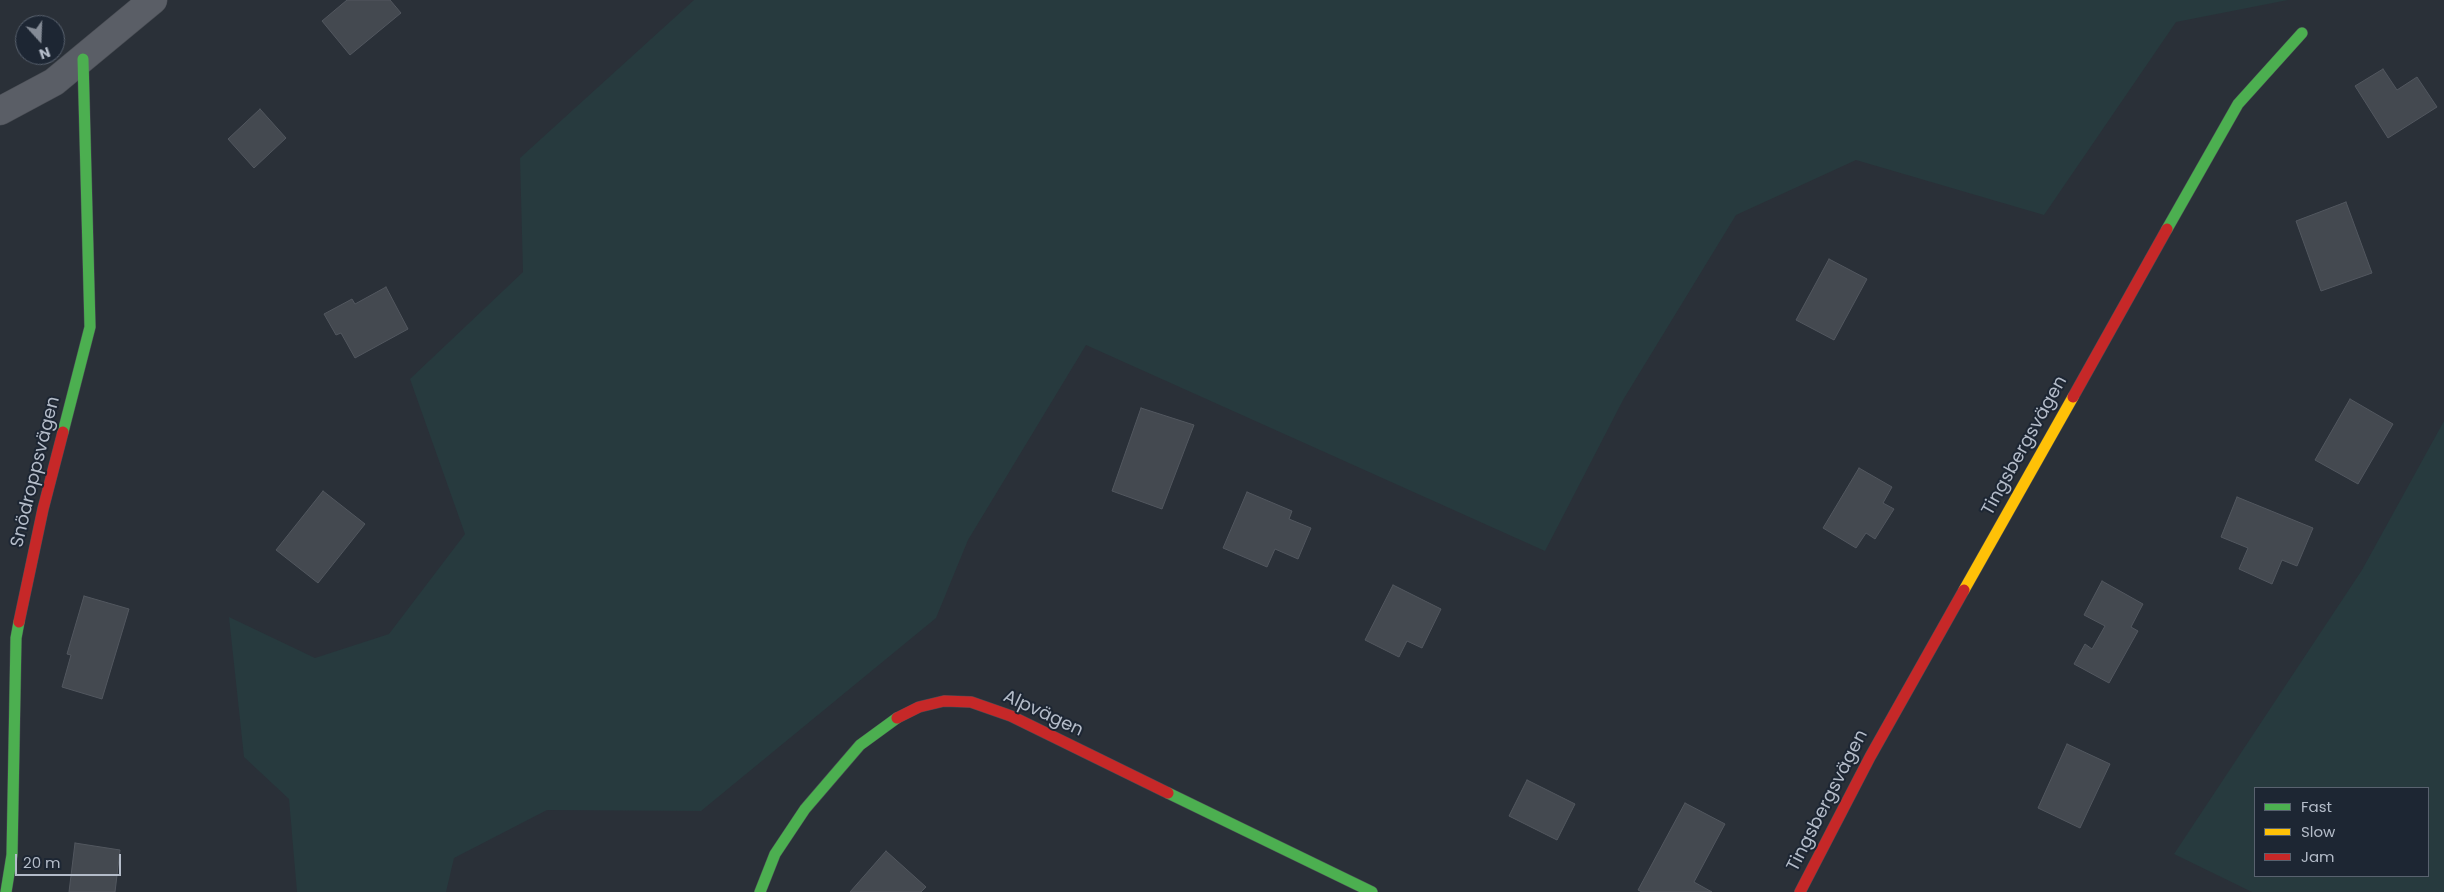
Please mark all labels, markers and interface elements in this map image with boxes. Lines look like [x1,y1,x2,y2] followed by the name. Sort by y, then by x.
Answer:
[15,15,65,65] north arrow
[36,42,53,64] text: N
[1978,373,2072,519] street label: Tingsbergsvägen
[7,394,65,550] street label: Snödroppsvägen
[1000,686,1086,742] street label: Alpvägen
[1783,727,1873,875] street label: Tingsbergsvägen
[2254,787,2429,877] legend
[2301,796,2332,817] text: Fast
[2301,821,2335,842] text: Slow
[18,844,124,876] scale bar
[2301,846,2335,867] text: Jam
[23,852,61,873] text: 20 m

